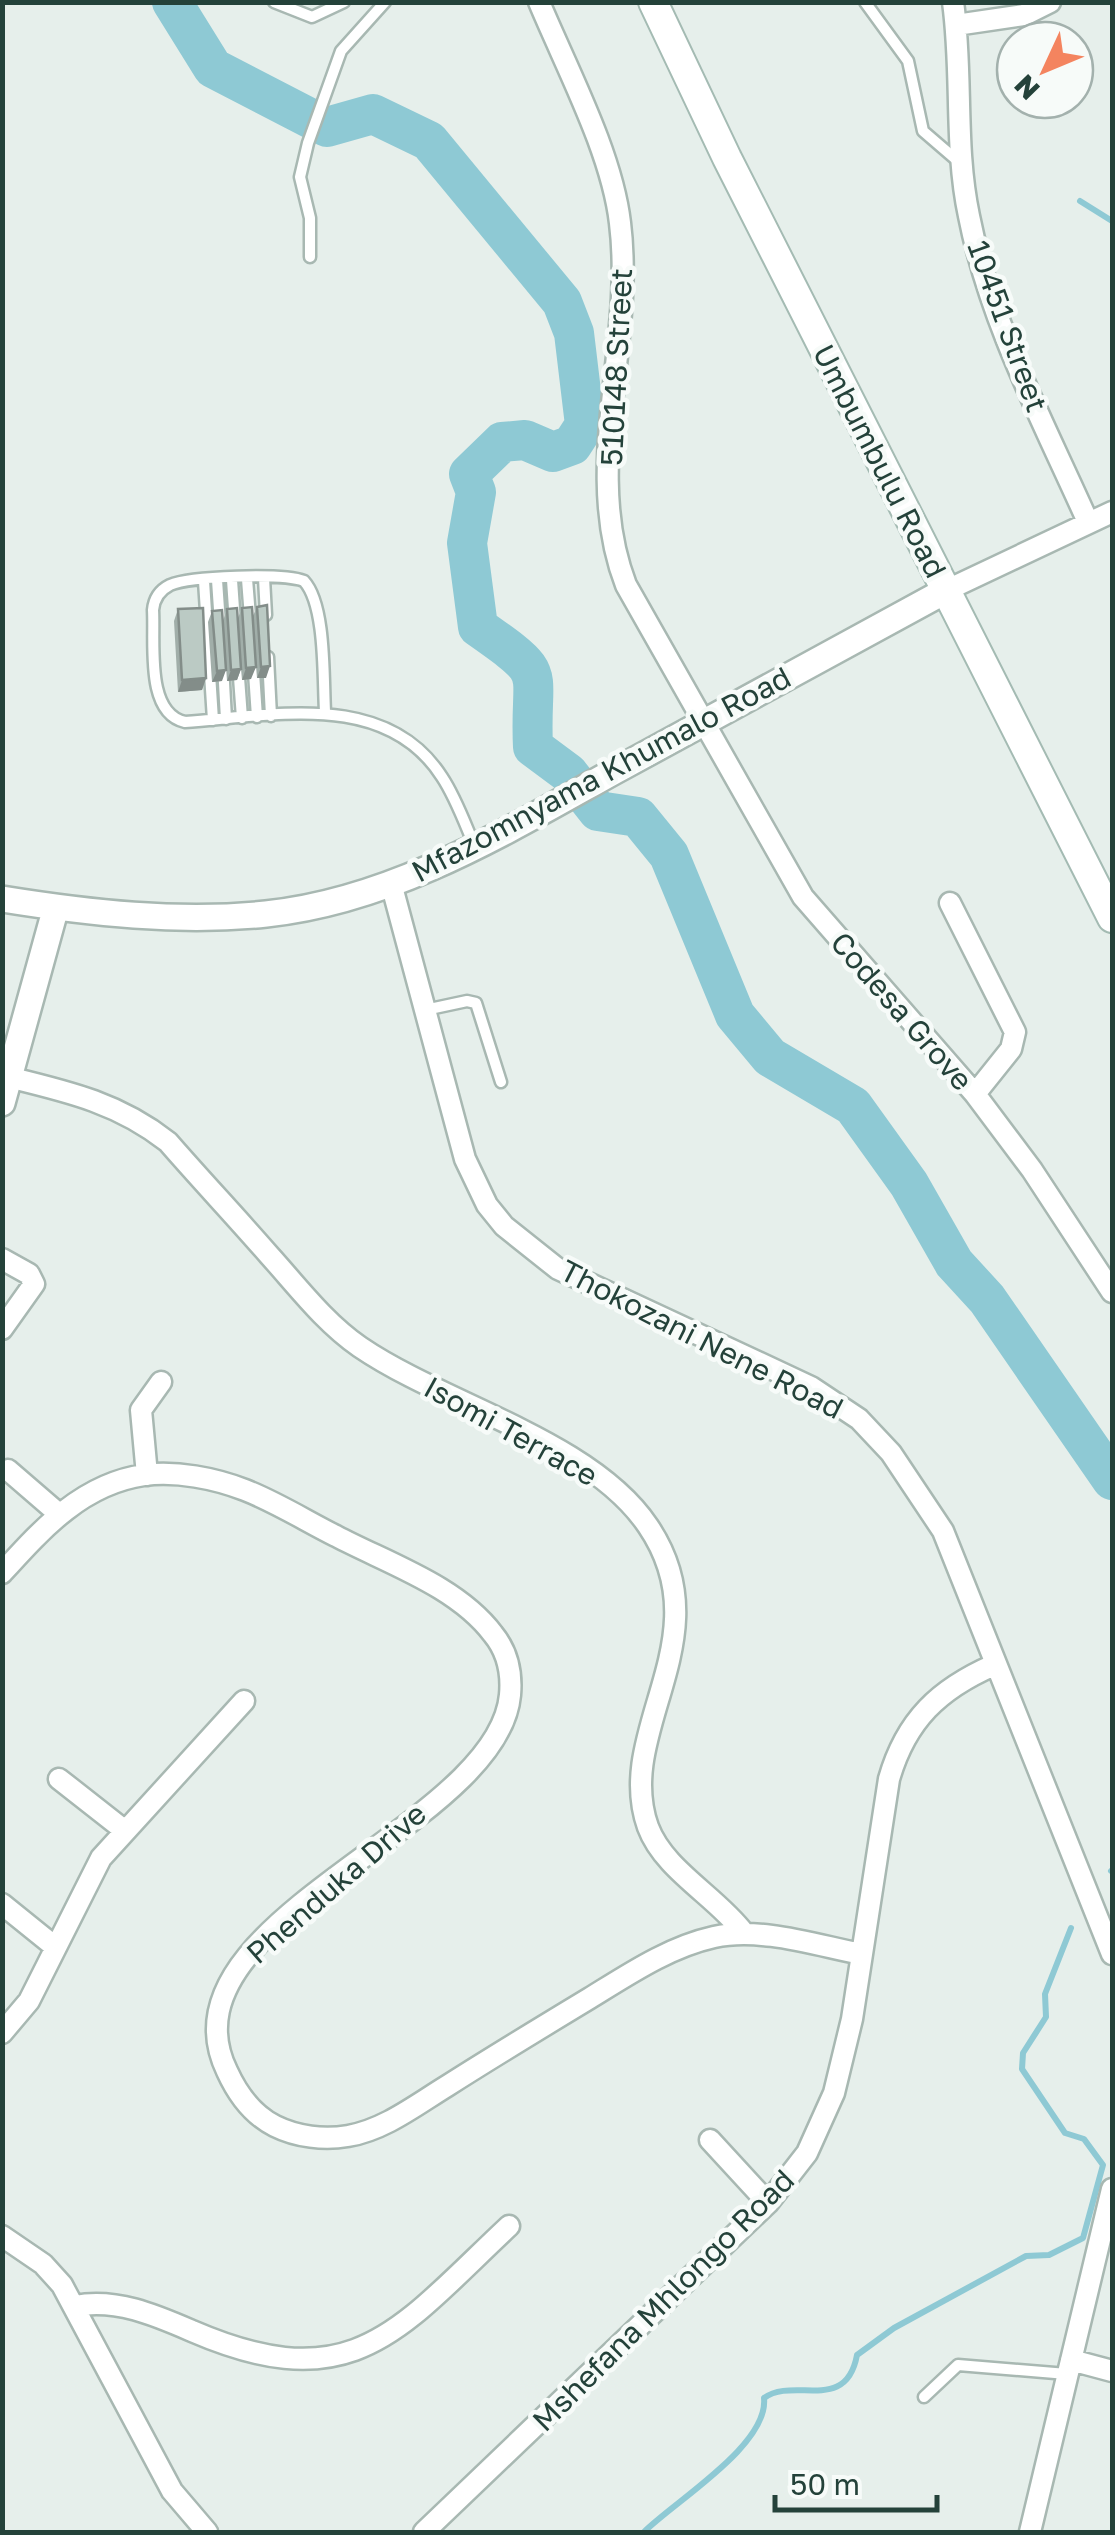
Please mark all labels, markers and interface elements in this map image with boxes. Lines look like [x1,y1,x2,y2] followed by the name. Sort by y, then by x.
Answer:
[995,20,1095,120] north arrow
[1007,69,1046,107] text: N
[960,235,1056,417] street label: 10451 Street
[593,267,639,467] street label: 510148 Street
[806,338,954,584] street label: Umbumbulu Road
[405,659,797,889] street label: Mfazomnyama Khumalo Road
[823,924,981,1098] street label: Codesa Grove
[555,1252,849,1426] street label: Thokozani Nene Road
[418,1369,604,1493] street label: Isomi Terrace
[239,1795,433,1971] street label: Phenduka Drive
[525,2162,801,2438] street label: Mshefana Mhlongo Road
[775,2450,938,2512] scale bar
[790,2466,860,2502] text: 50 m

